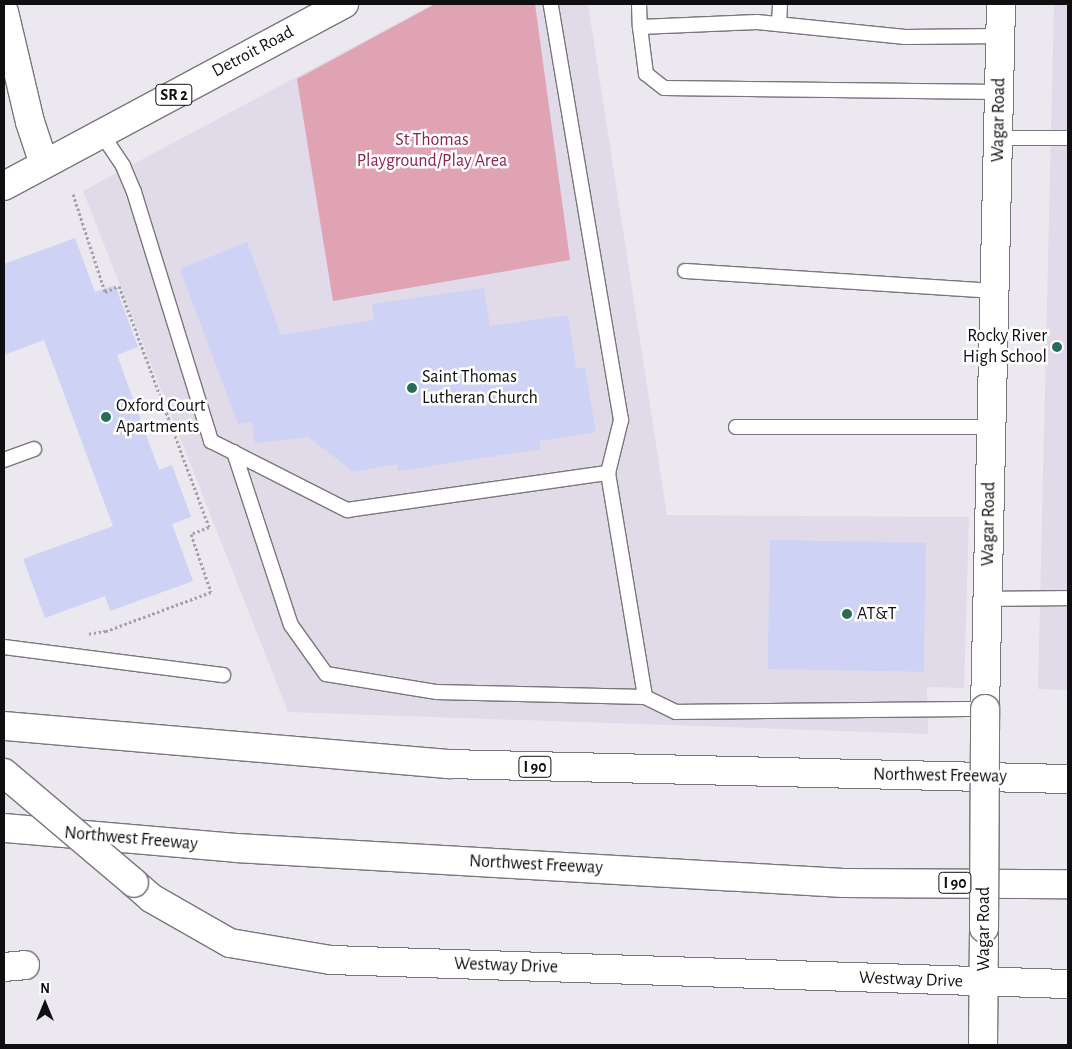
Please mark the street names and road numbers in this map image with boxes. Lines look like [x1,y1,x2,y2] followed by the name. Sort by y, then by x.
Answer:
[209,22,297,82] street label: Detroit Road
[987,77,1011,163] street label: Wagar Road
[155,82,193,108] road number: SR 2
[977,481,1001,567] street label: Wagar Road
[518,754,552,780] road number: I 90
[873,764,1007,788] street label: Northwest Freeway
[63,822,199,856] street label: Northwest Freeway
[469,851,603,879] street label: Northwest Freeway
[938,870,972,896] road number: I 90
[973,887,995,971] street label: Wagar Road
[454,953,558,979] street label: Westway Drive
[859,967,963,993] street label: Westway Drive

